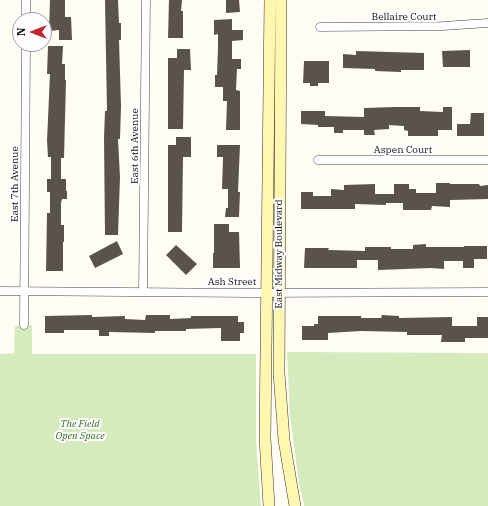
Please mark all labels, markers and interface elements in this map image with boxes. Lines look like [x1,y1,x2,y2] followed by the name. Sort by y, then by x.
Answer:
[371,11,437,23] street label: Bellaire Court
[12,12,52,52] north arrow
[14,28,28,36] text: N
[129,108,141,184] street label: East 6th Avenue
[374,144,432,156] street label: Aspen Court
[9,146,21,222] street label: East 7th Avenue
[273,199,285,309] street label: East Midway Boulevard
[208,276,256,288] street label: Ash Street
[55,418,105,442] park label: The Field Open Space

